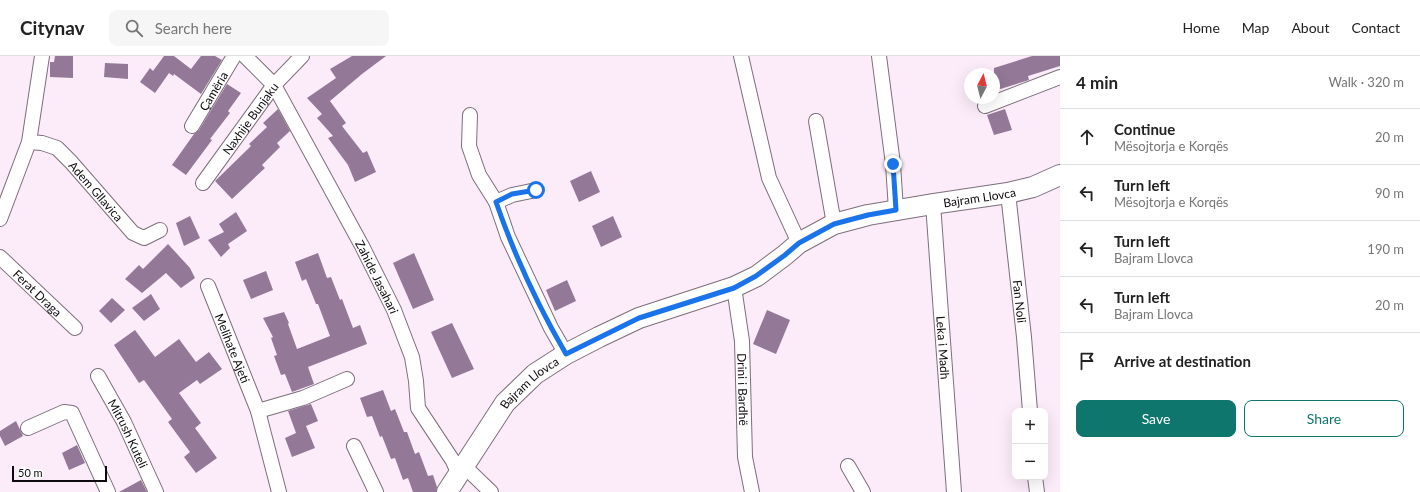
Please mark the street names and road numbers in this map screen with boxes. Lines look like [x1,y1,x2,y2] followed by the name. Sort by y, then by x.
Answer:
[195,68,231,113] street label: Çamëria
[219,79,281,157] street label: Naxhije Bunjaku
[66,158,127,224] street label: Adem Gllavica
[942,184,1017,210] street label: Bajram Llovca
[353,237,402,316] street label: Zahide Jasahari
[10,266,65,319] street label: Ferat Draga
[1010,279,1030,324] street label: Fan Noli
[212,311,254,385] street label: Melihate Ajeti
[934,315,953,380] street label: Leka i Madh
[496,353,561,411] street label: Bajram Llovca
[735,353,752,426] street label: Drini i Bardhë
[105,396,152,470] street label: Mitrush Kuteli

